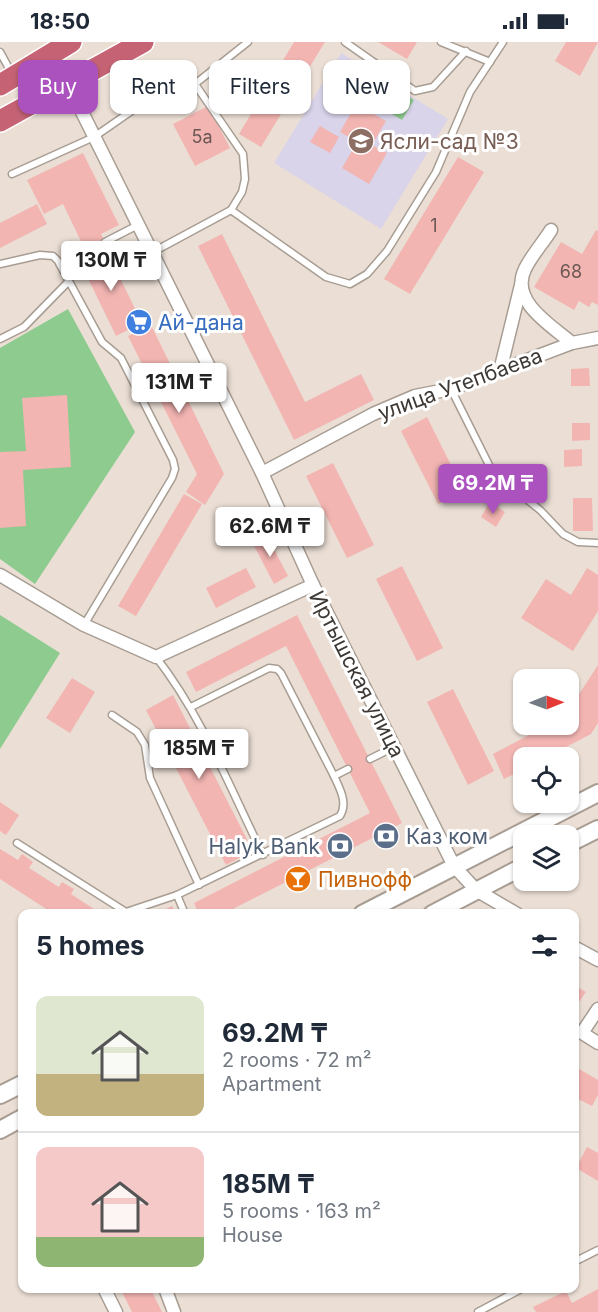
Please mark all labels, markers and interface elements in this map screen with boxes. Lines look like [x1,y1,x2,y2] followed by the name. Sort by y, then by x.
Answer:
[30,8,90,34] text: 18:50
[18,60,98,114] chip: Buy
[110,60,197,114] chip: Rent
[209,60,311,114] chip: Filters
[323,60,410,114] chip: New
[191,126,213,147] house number: 5а
[346,126,376,156] school or university icon: Ясли-сад №3
[380,129,519,154] place label: Ясли-сад №3
[430,215,438,236] house number: 1
[62,241,160,292] pin: 130M ₸
[75,248,147,272] text: 130M ₸
[560,261,582,282] house number: 68
[124,307,154,337] supermarket icon: Ай-дана
[158,310,244,335] place label: Ай-дана
[374,343,546,425] street label: улица Утепбаева
[130,363,228,414] pin: 131M ₸
[146,370,212,394] text: 131M ₸
[438,464,548,515] pin: 69.2M ₸
[452,471,534,495] text: 69.2M ₸
[215,507,325,558] pin: 62.6M ₸
[229,514,311,538] text: 62.6M ₸
[304,586,410,762] street label: Иртышская улица
[513,669,579,735] north arrow
[513,669,579,891] map controls
[150,729,248,780] pin: 185M ₸
[163,736,235,760] text: 185M ₸
[513,747,579,813] button: locate
[371,821,401,851] bank icon: Каз ком
[406,824,488,849] place label: Каз ком
[513,825,579,891] button: layers
[325,831,355,861] bank icon: Halyk Bank
[209,834,320,859] place label: Halyk Bank
[283,864,313,894] bar icon: Пивнофф
[318,867,412,892] place label: Пивнофф
[528,929,561,962] icon: filters
[36,930,145,961] text: 5 homes
[222,1017,328,1048] text: 69.2M ₸
[84,1020,156,1092] icon: home
[222,1048,372,1072] text: 2 rooms · 72 m²
[222,1072,321,1096] text: Apartment
[222,1168,315,1199] text: 185M ₸
[84,1171,156,1243] icon: home
[222,1199,381,1223] text: 5 rooms · 163 m²
[222,1223,283,1247] text: House

